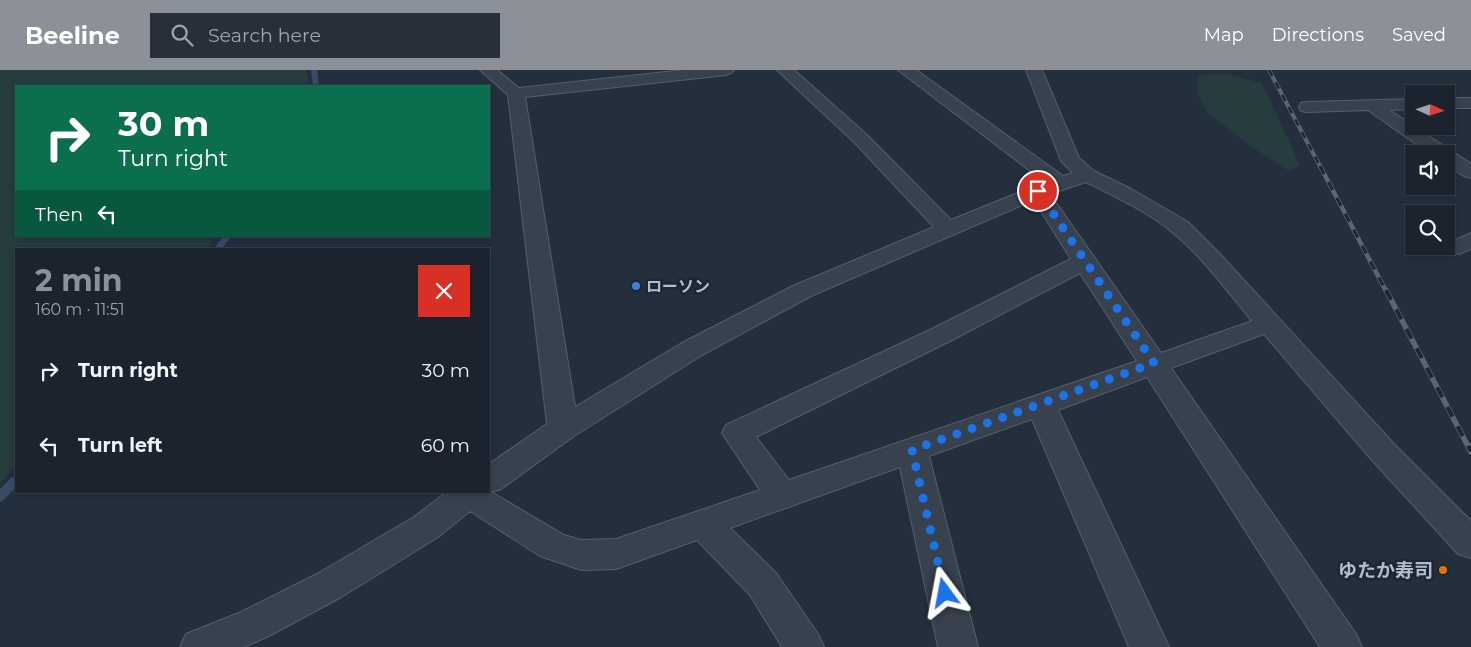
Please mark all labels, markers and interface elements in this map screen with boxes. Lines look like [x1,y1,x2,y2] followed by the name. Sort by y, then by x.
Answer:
[150,13,500,58] search box
[25,21,120,50] text: Beeline
[168,21,196,49] icon: search
[208,24,321,47] text: Search here
[1204,24,1244,46] text: Map
[1272,24,1364,46] text: Directions
[1392,24,1446,46] text: Saved
[1405,85,1455,135] north arrow
[1405,85,1455,255] map controls
[118,102,209,145] text: 30 m
[35,105,100,170] icon: right
[118,145,228,172] text: Turn right
[1405,145,1455,195] button: sound
[1017,170,1059,212] pin
[1024,177,1052,205] icon: arrive
[93,200,121,228] icon: left
[35,203,83,226] text: Then
[1405,205,1455,255] button: search
[35,262,122,299] text: 2 min
[418,265,470,317] button: close
[646,277,710,296] place label: ローソン
[630,280,642,292] marker: ローソン
[35,300,124,319] text: 160 m · 11:51
[35,357,63,385] icon: right
[78,359,178,382] text: Turn right
[422,359,470,382] text: 30 m
[35,432,63,460] icon: left
[78,434,163,457] text: Turn left
[421,434,470,457] text: 60 m
[1338,559,1433,582] place label: ゆたか寿司
[1437,564,1449,576] marker: ゆたか寿司
[918,566,970,618] position arrow

